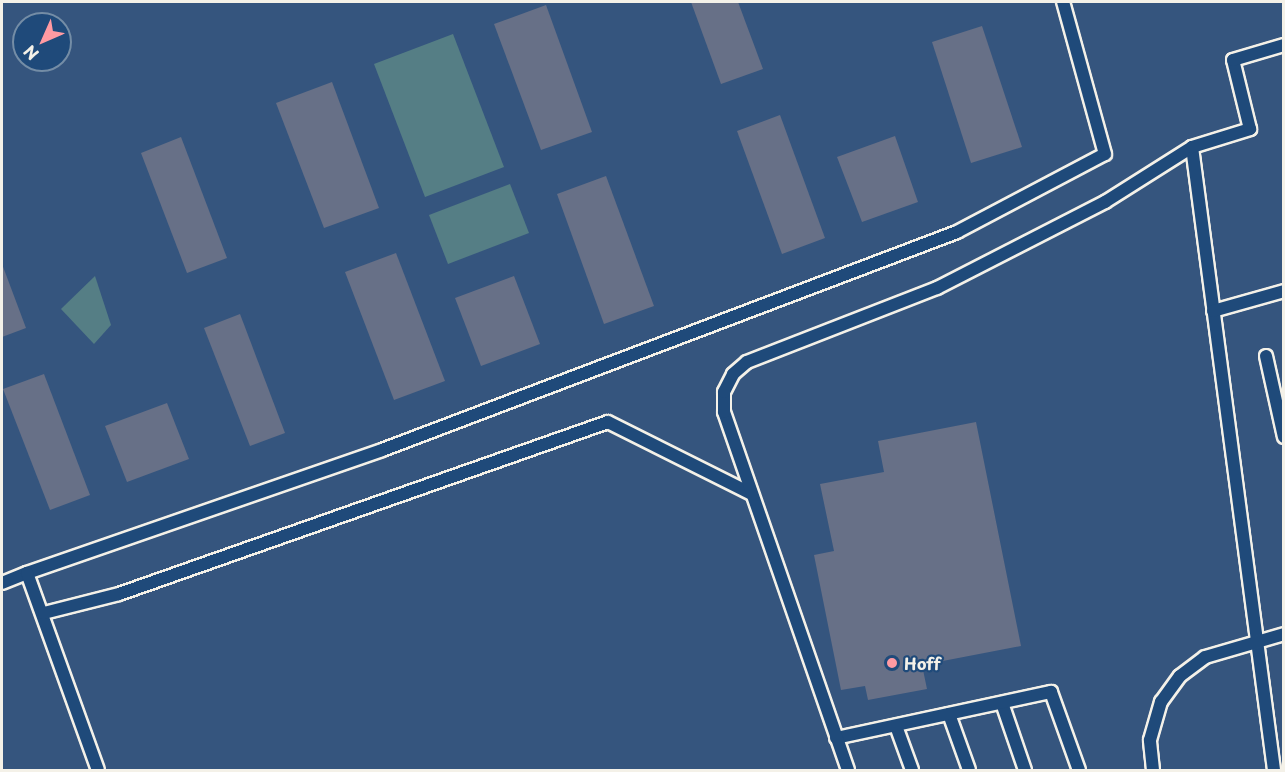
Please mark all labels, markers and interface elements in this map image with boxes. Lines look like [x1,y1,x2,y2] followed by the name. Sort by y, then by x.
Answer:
[12,12,72,72] north arrow
[18,40,44,66] text: N
[904,653,941,673] place label: Hoff
[885,656,899,670] marker: Hoff

